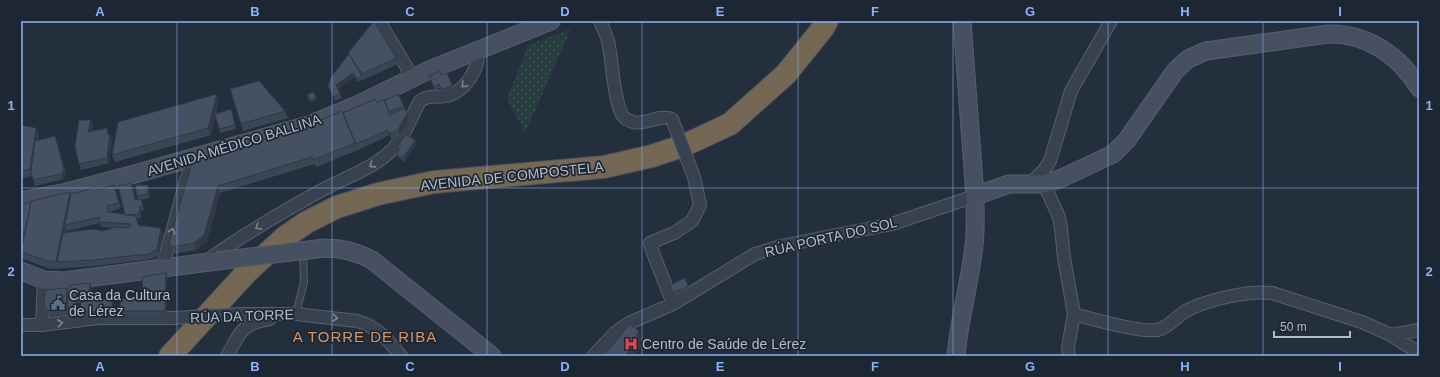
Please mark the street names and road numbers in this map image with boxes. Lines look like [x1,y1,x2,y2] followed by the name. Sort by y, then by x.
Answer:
[145,111,324,179] street label: AVENIDA MÉDICO BALLINA
[420,158,605,194] street label: AVENIDA DE COMPOSTELA
[763,214,899,260] street label: RÚA PORTA DO SOL
[190,306,294,326] street label: RÚA DA TORRE

